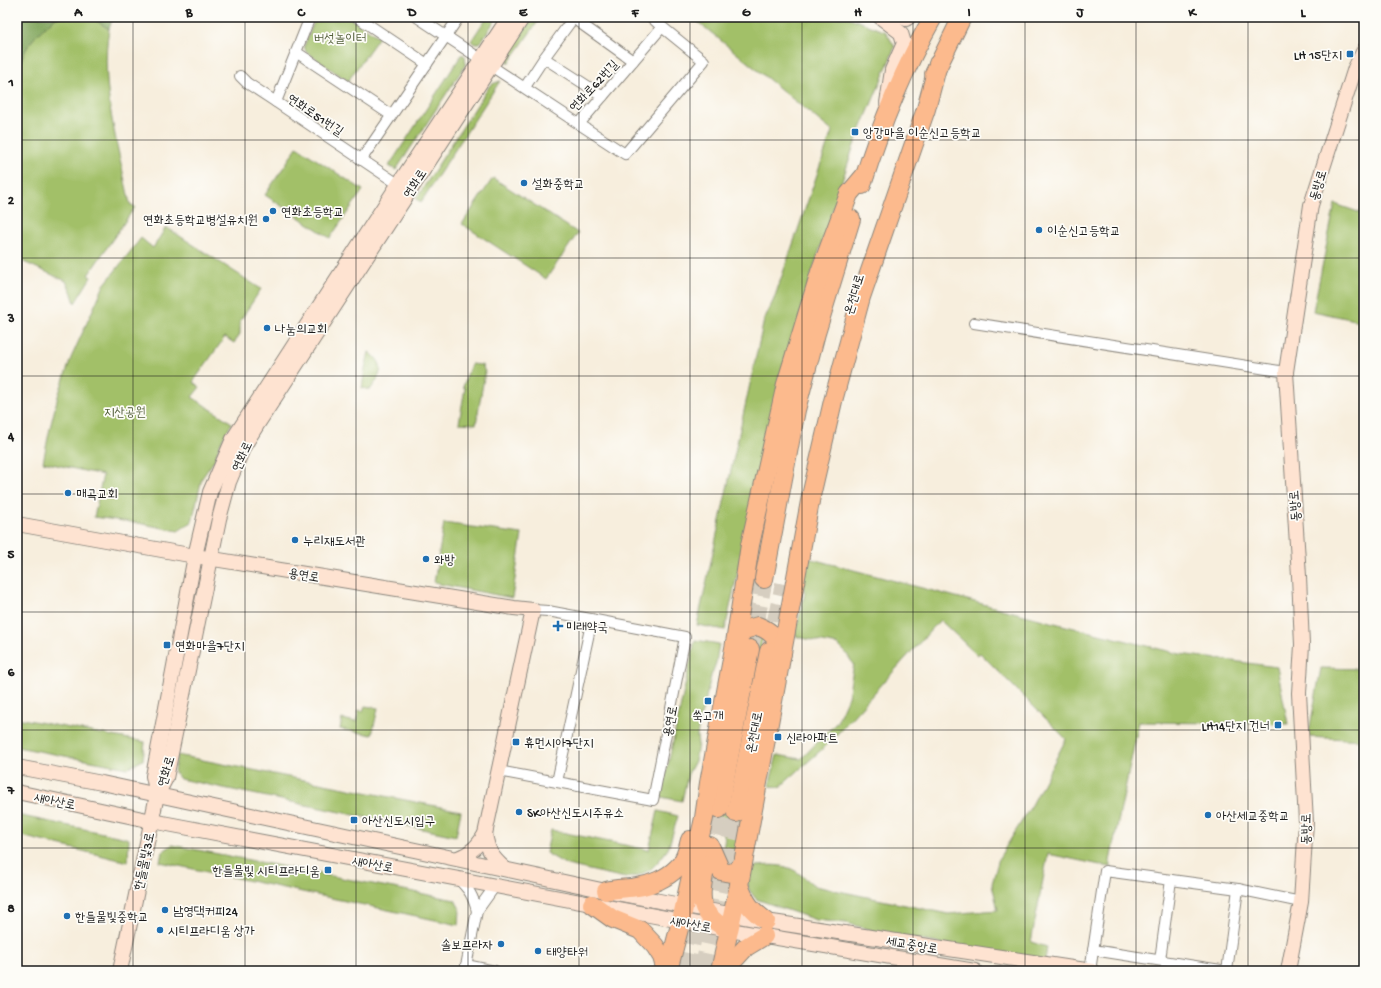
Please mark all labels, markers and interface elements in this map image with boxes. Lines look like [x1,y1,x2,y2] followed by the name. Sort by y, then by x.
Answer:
[73,6,83,21] text: A
[185,6,194,21] text: B
[296,6,306,21] text: C
[407,6,417,21] text: D
[519,6,528,21] text: E
[631,6,640,21] text: F
[742,6,751,21] text: G
[854,6,862,21] text: H
[967,6,971,21] text: I
[1076,6,1085,21] text: J
[1187,6,1197,21] text: K
[1301,6,1307,21] text: L
[314,31,366,47] park label: 버섯놀이터
[1294,49,1342,64] place label: LH 15단지
[1345,49,1355,59] marker: LH 15단지
[567,58,623,116] street label: 연화로62번길
[7,76,14,91] text: 1
[284,92,345,140] street label: 연화로51번길
[863,126,981,142] place label: 앙강마을 이순신고등학교
[850,127,860,137] marker: 앙강마을 이순신고등학교
[401,167,431,202] street label: 연화로
[1308,169,1331,203] street label: 동방로
[519,178,529,188] marker: 설화중학교
[532,178,584,193] place label: 설화중학교
[8,194,15,209] text: 2
[268,206,278,216] marker: 연화초등학교
[281,206,344,221] place label: 연화초등학교
[143,214,258,229] place label: 연화초등학교병설유치원
[261,214,271,224] marker: 연화초등학교병설유치원
[1047,224,1120,240] place label: 이순신고등학교
[1034,225,1044,235] marker: 이순신고등학교
[842,273,869,317] street label: 온천대로
[7,312,15,327] text: 3
[262,323,272,333] marker: 나눔의교회
[275,323,327,338] place label: 나눔의교회
[104,406,146,421] park label: 지산공원
[7,430,15,445] text: 4
[230,440,257,474] street label: 연화로
[63,488,73,498] marker: 매곡교회
[76,488,118,503] place label: 매곡교회
[1288,490,1305,522] street label: 동방로
[290,535,300,545] marker: 누리재도서관
[303,535,366,550] place label: 누리재도서관
[8,548,15,563] text: 5
[421,554,431,564] marker: 와방
[434,554,455,569] place label: 와방
[287,566,320,587] street label: 용연로
[553,621,563,631] marker: 미래약국
[566,621,608,636] place label: 미래약국
[162,640,172,650] marker: 연화마을7단지
[175,640,245,655] place label: 연화마을7단지
[8,666,15,681] text: 6
[703,696,713,706] marker: 쑥고개
[661,705,682,738] street label: 용연로
[692,710,724,725] place label: 쑥고개
[744,711,767,754] street label: 온천대로
[1201,720,1270,735] place label: LH14단지 건너
[1273,720,1283,730] marker: LH14단지 건너
[773,732,783,742] marker: 신라아파트
[786,732,838,747] place label: 신라아파트
[524,736,594,752] place label: 휴먼시아7단지
[511,737,521,747] marker: 휴먼시아7단지
[156,755,179,789] street label: 연화로
[7,784,16,799] text: 7
[32,791,77,814] street label: 새아산로
[514,807,524,817] marker: SK아산신도시주유소
[527,807,624,822] place label: SK아산신도시주유소
[1203,810,1213,820] marker: 아산세교중학교
[1216,810,1289,825] place label: 아산세교중학교
[1300,813,1315,845] street label: 동방로
[349,815,359,825] marker: 아산신도시입구
[362,815,435,830] place label: 아산신도시입구
[132,831,159,892] street label: 한들물빛3로
[351,854,394,877] street label: 새아산로
[212,865,320,880] place label: 한들물빛 시티프라디움
[323,865,333,875] marker: 한들물빛 시티프라디움
[7,902,15,917] text: 8
[160,905,170,915] marker: 남영댁커피24
[173,905,238,920] place label: 남영댁커피24
[62,911,72,921] marker: 한들물빛중학교
[75,911,148,926] place label: 한들물빛중학교
[669,914,712,937] street label: 새아산로
[155,925,165,935] marker: 시티프라디움 상가
[168,925,255,940] place label: 시티프라디움 상가
[885,935,939,958] street label: 세교중앙로
[441,938,493,954] place label: 솔보프라자
[496,939,506,949] marker: 솔보프라자
[533,946,543,956] marker: 태양타워
[546,946,588,961] place label: 태양타워

